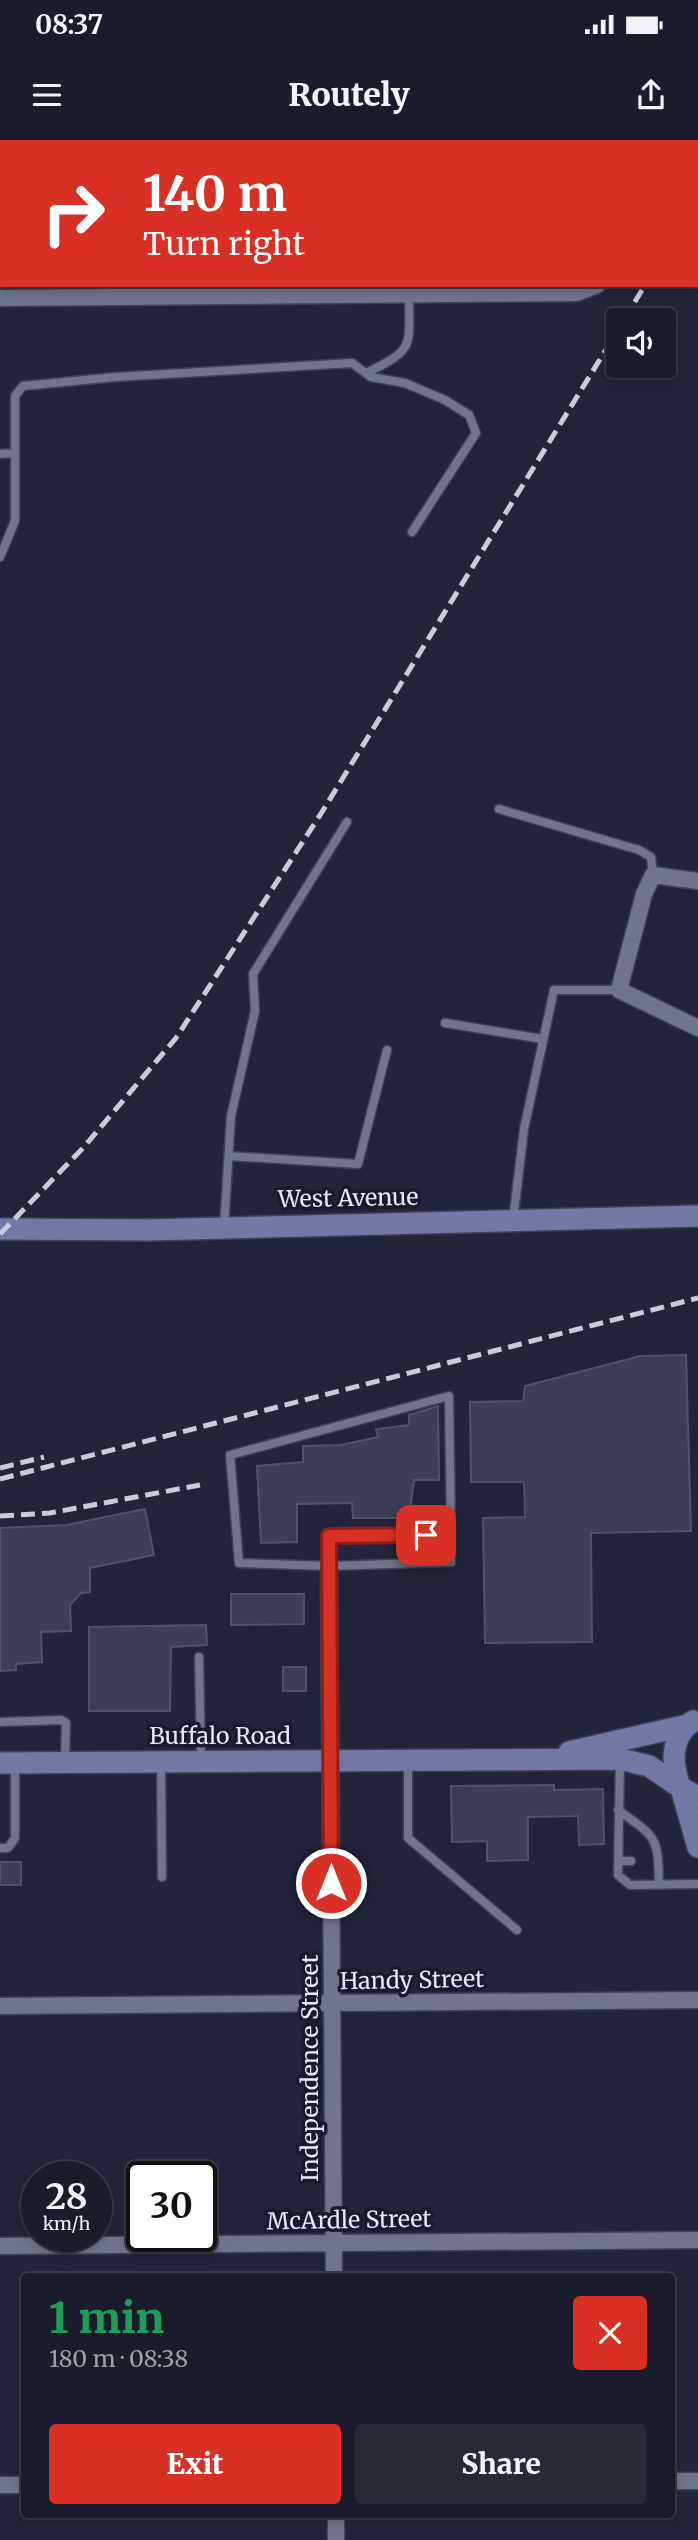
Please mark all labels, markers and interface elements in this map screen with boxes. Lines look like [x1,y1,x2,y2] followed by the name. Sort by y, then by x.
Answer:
[35,8,103,41] text: 08:37
[288,75,410,115] text: Routely
[28,76,66,114] icon: menu
[632,76,670,114] icon: share
[143,163,287,224] text: 140 m
[28,168,119,259] icon: right
[143,224,305,264] text: Turn right
[606,308,676,378] map controls
[606,308,676,378] button: sound
[276,1182,418,1213] street label: West Avenue
[396,1505,456,1565] pin
[407,1516,445,1554] icon: arrive
[149,1721,291,1750] street label: Buffalo Road
[294,1846,368,1920] position arrow
[295,1954,324,2182] street label: Independence Street
[340,1964,484,1995] street label: Handy Street
[126,2161,217,2252] speed limit sign: 30
[45,2175,88,2219] text: 28
[266,2204,432,2235] street label: McArdle Street
[43,2212,90,2235] text: km/h
[49,2292,164,2344] text: 1 min
[573,2296,647,2370] button: close
[49,2344,188,2373] text: 180 m · 08:38
[49,2424,341,2504] button: Exit
[355,2424,647,2504] button: Share

